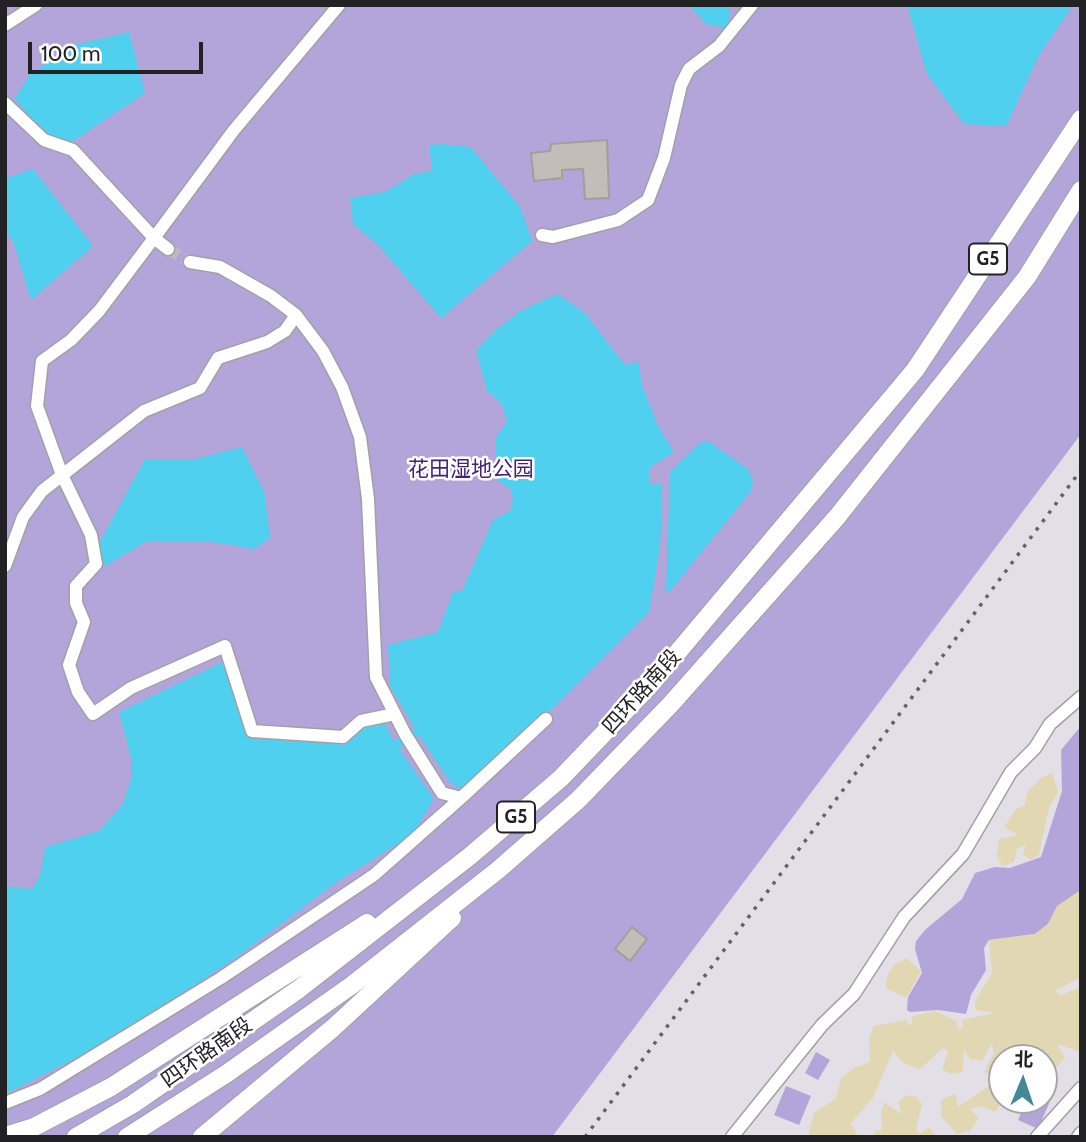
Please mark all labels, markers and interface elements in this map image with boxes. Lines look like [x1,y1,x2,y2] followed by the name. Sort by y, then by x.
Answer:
[32,28,206,72] scale bar
[41,41,100,66] text: 100 m
[969,244,1007,274] road number: G5
[408,457,534,483] park label: 花田湿地公园
[598,645,686,739] street label: 四环路南段
[497,802,535,832] road number: G5
[157,1013,257,1093] street label: 四环路南段
[988,1044,1058,1114] north arrow
[1014,1048,1034,1071] text: 北

